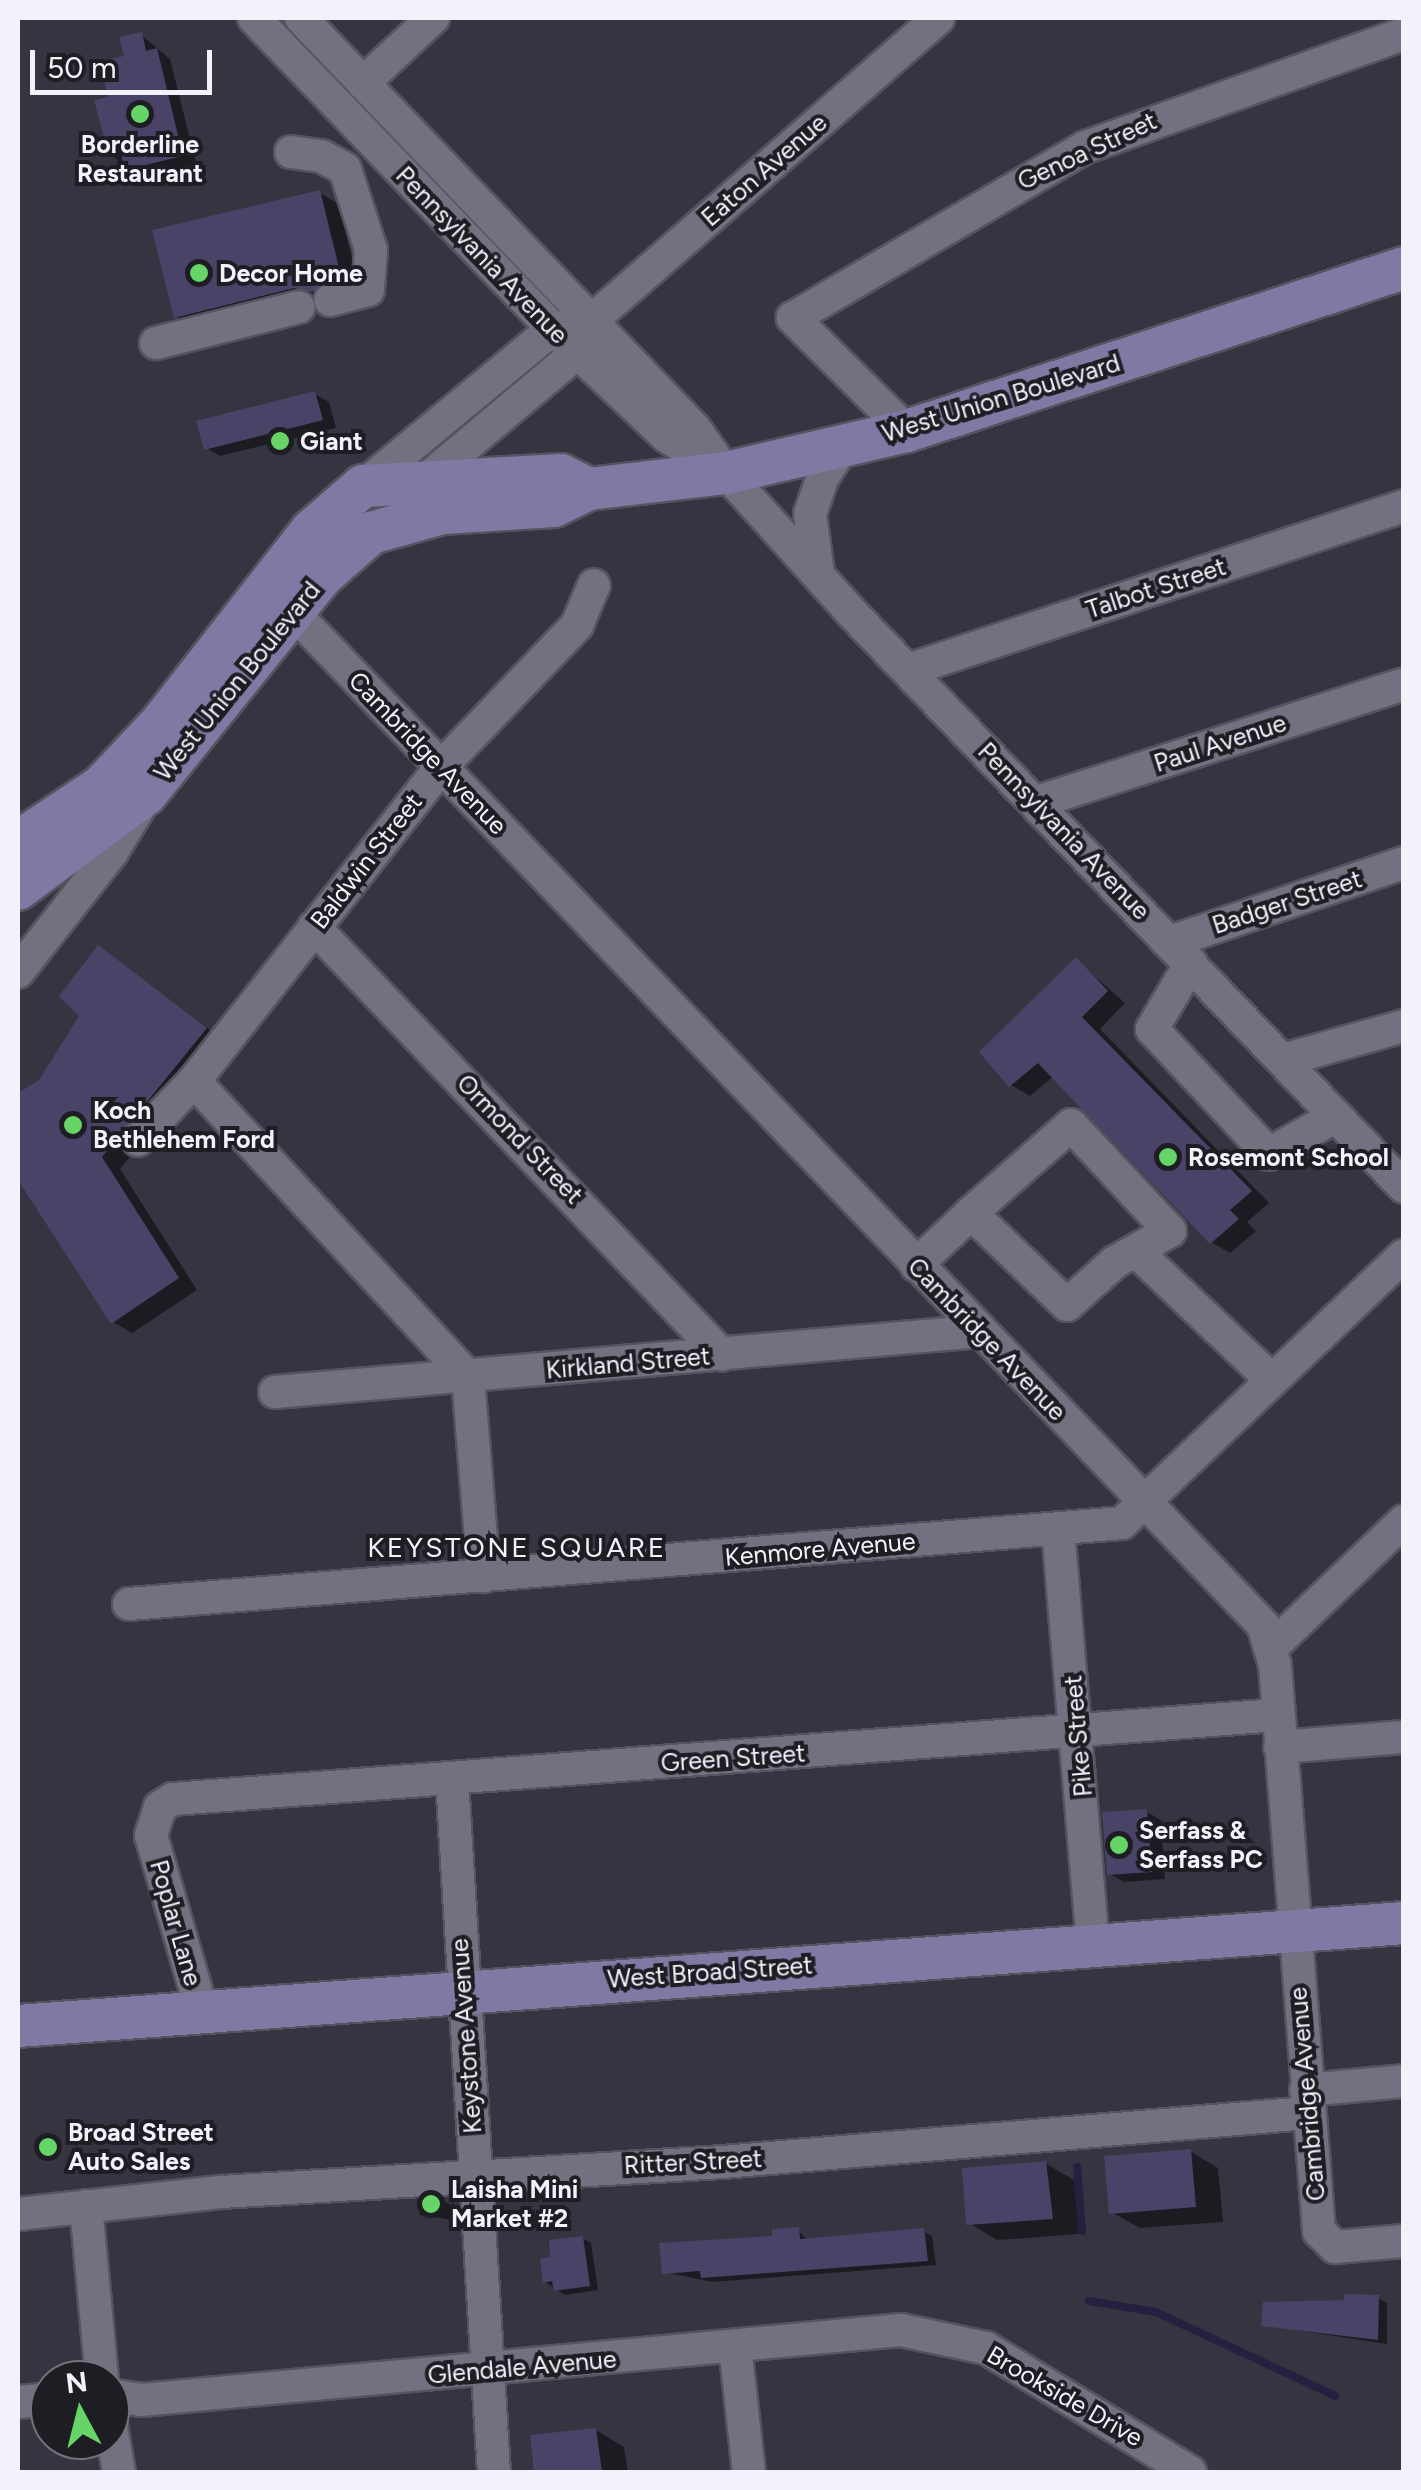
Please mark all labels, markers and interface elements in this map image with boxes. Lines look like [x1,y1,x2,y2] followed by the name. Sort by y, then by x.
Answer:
[35,30,218,92] scale bar
[47,49,116,86] text: 50 m
[129,103,151,125] marker: Borderline Restaurant
[1013,106,1161,196] street label: Genoa Street
[695,107,833,233] street label: Eaton Avenue
[77,130,203,189] place label: Borderline Restaurant
[390,160,574,350] street label: Pennsylvania Avenue
[219,258,363,288] place label: Decor Home
[188,262,210,284] marker: Decor Home
[878,348,1124,448] street label: West Union Boulevard
[300,426,363,456] place label: Giant
[269,430,291,452] marker: Giant
[1082,551,1230,625] street label: Talbot Street
[148,576,326,786] street label: West Union Boulevard
[343,665,513,841] street label: Cambridge Avenue
[1150,708,1290,778] street label: Paul Avenue
[972,736,1156,926] street label: Pennsylvania Avenue
[304,787,428,935] street label: Baldwin Street
[1208,864,1366,940] street label: Badger Street
[451,1068,589,1210] street label: Ormond Street
[93,1096,275,1155] place label: Koch Bethlehem Ford
[62,1114,84,1136] marker: Koch Bethlehem Ford
[1188,1142,1389,1172] place label: Rosemont School
[1157,1146,1179,1168] marker: Rosemont School
[902,1251,1072,1427] street label: Cambridge Avenue
[545,1341,711,1385] street label: Kirkland Street
[723,1526,917,1572] street label: Kenmore Avenue
[367,1530,667,1564] district label: KEYSTONE SQUARE
[1058,1674,1098,1798] street label: Pike Street
[660,1738,806,1778] street label: Green Street
[1139,1816,1263,1875] place label: Serfass & Serfass PC
[1108,1834,1130,1856] marker: Serfass & Serfass PC
[144,1857,208,1989] street label: Poplar Lane
[444,1938,488,2134] street label: Keystone Avenue
[606,1950,814,1994] street label: West Broad Street
[1283,1986,1331,2202] street label: Cambridge Avenue
[68,2118,214,2177] place label: Broad Street Auto Sales
[37,2136,59,2158] marker: Broad Street Auto Sales
[623,2143,763,2181] street label: Ritter Street
[451,2175,578,2234] place label: Laisha Mini Market #2
[420,2193,442,2215] marker: Laisha Mini Market #2
[982,2339,1148,2453] street label: Brookside Drive
[426,2344,618,2390] street label: Glendale Avenue
[30,2360,130,2460] north arrow
[64,2364,89,2400] text: N

